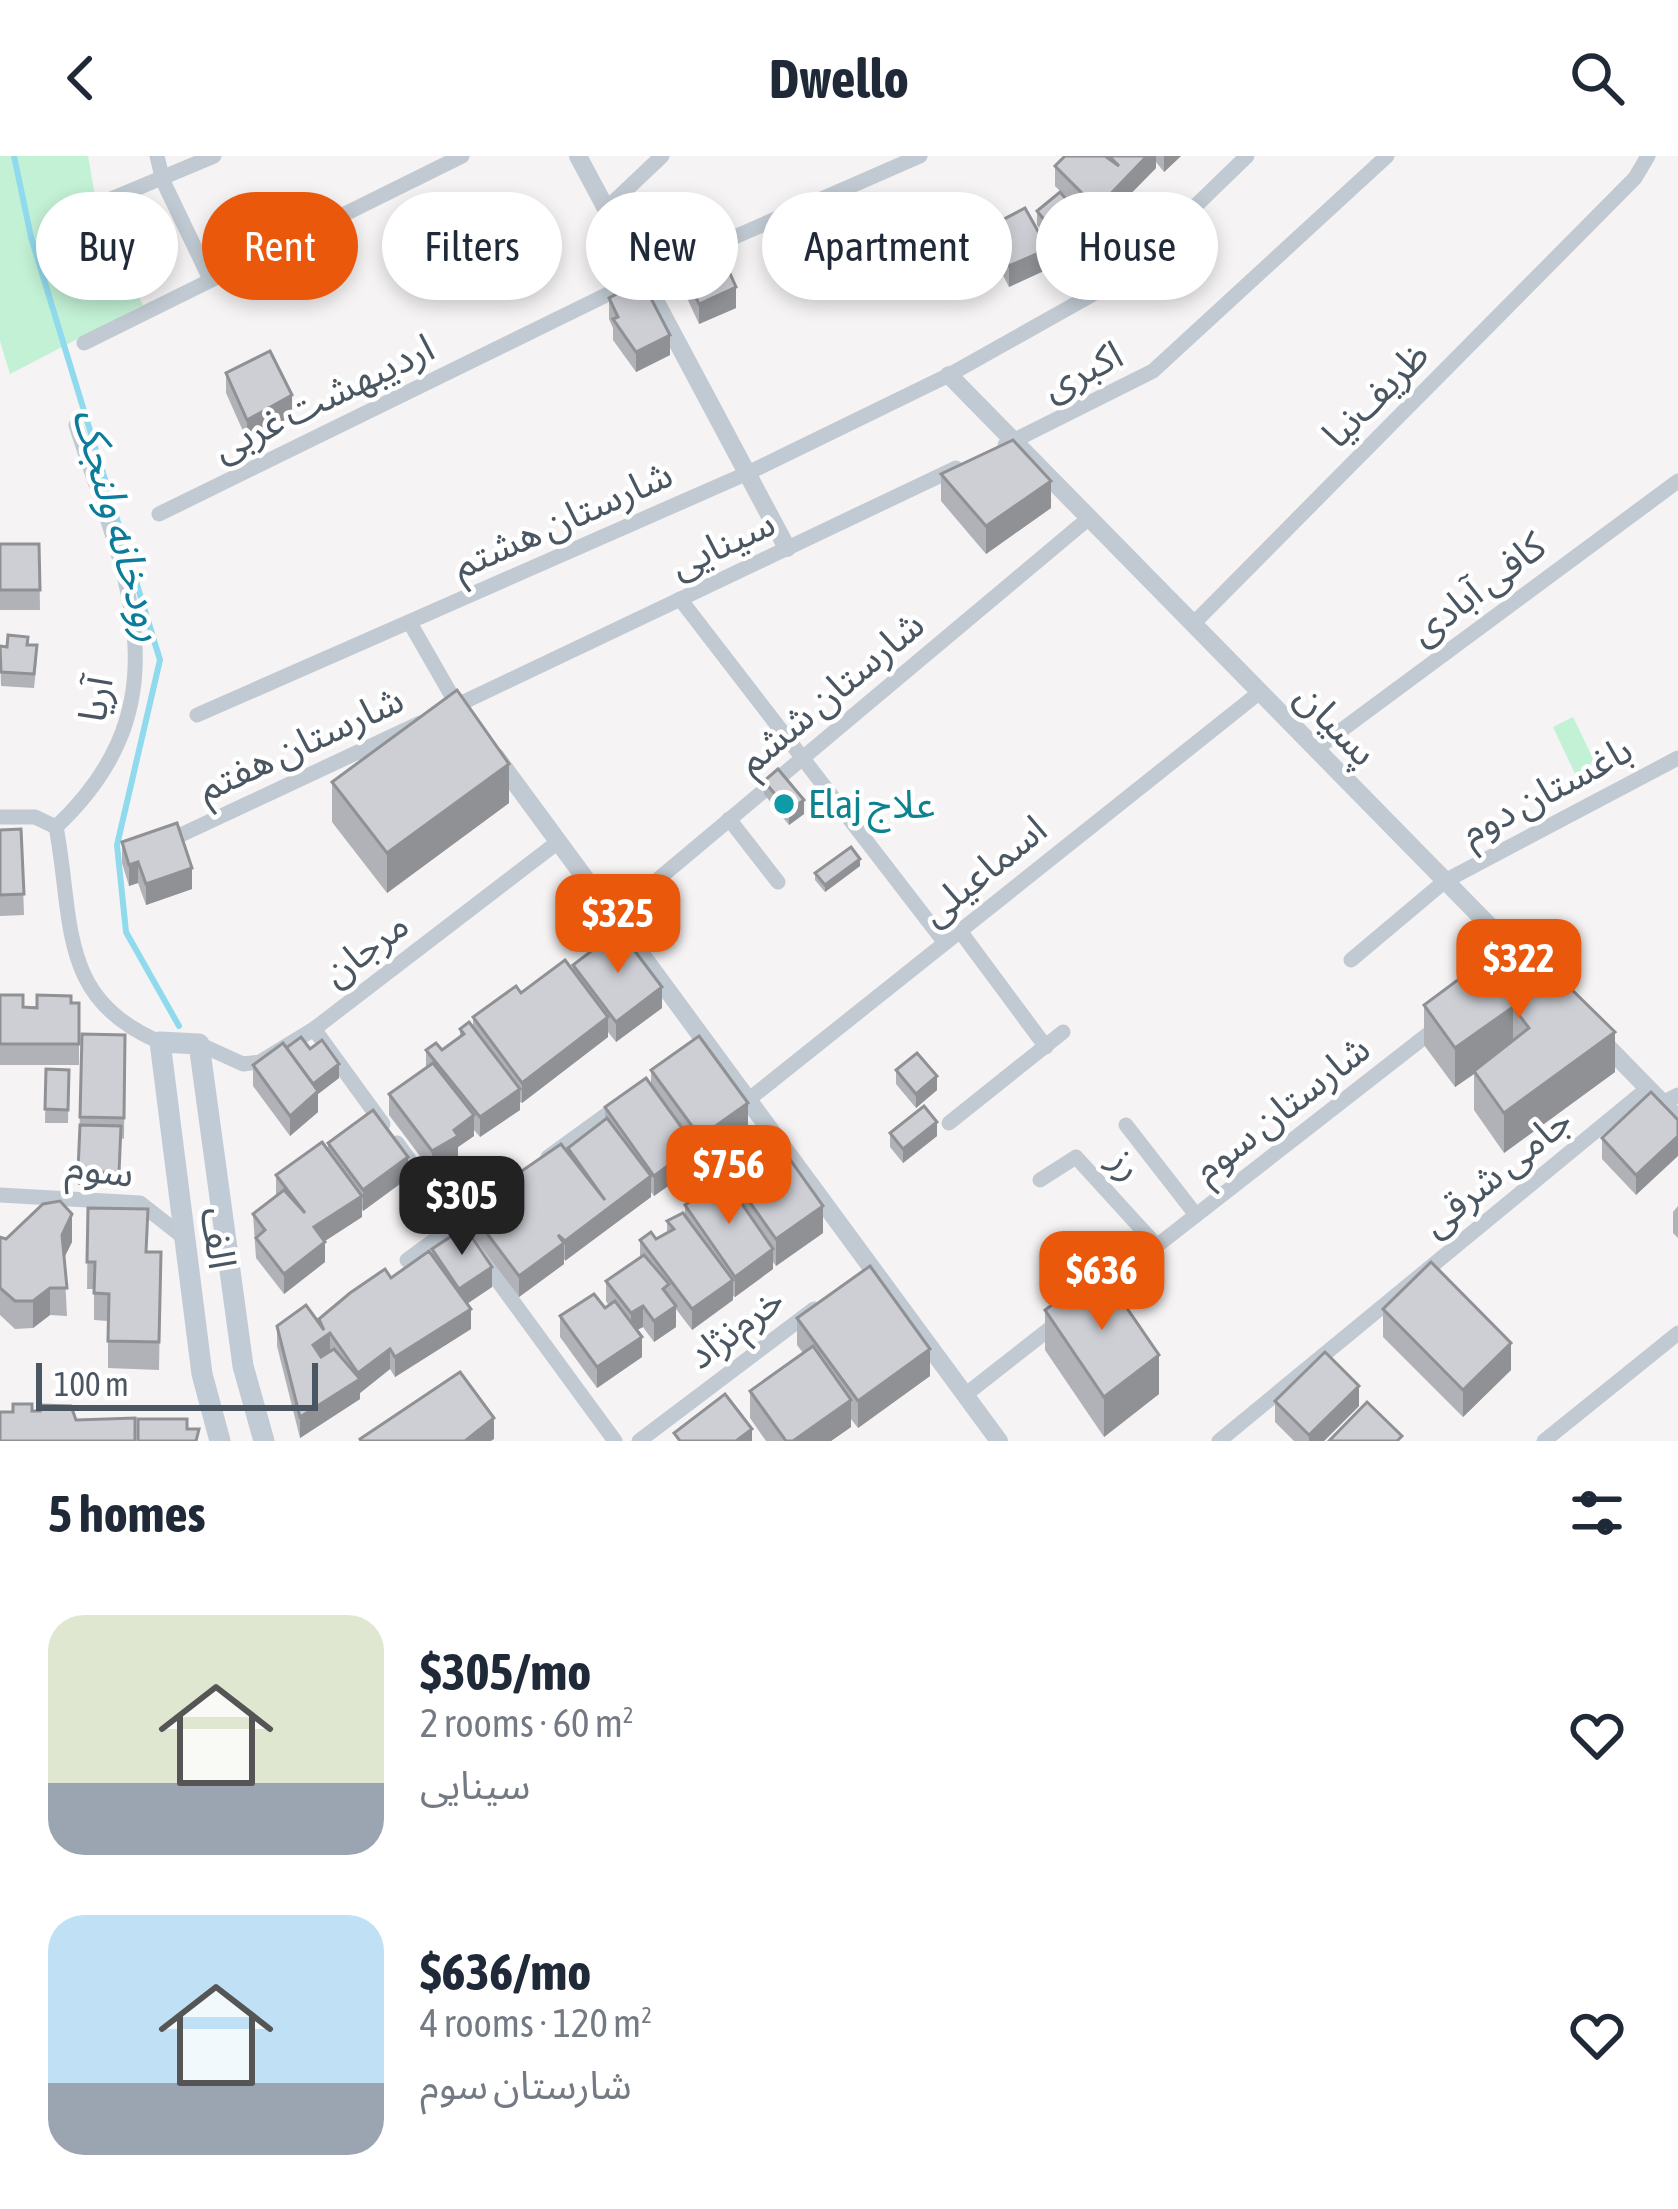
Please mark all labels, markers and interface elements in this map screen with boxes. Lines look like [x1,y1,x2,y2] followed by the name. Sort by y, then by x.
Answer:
[48,45,114,111] icon: back
[1564,45,1630,111] icon: search
[769,48,909,109] text: Dwello
[36,192,178,300] chip: Buy
[202,192,358,300] chip: Rent
[382,192,562,300] chip: Filters
[586,192,738,300] chip: New
[762,192,1012,300] chip: Apartment
[1036,192,1218,300] chip: House
[205,325,441,470] street label: اردیبهشت غربی
[1035,331,1130,410] street label: اکبری
[1313,332,1438,457] street label: ظریف‌نیا
[63,402,176,646] water label: رودخانه ولنجک
[445,451,682,594] street label: شارستان هشتم
[663,500,782,587] street label: سینایی
[1401,522,1555,654] street label: کافی آبادی
[728,601,937,789] street label: شارستان ششم
[69,671,122,726] street label: آریا
[1284,674,1387,777] street label: پسیان
[190,676,413,817] street label: شارستان هفتم
[1453,727,1643,860] street label: باغستان دوم
[808,782,935,833] place label: Elaj علاج
[771,791,797,817] marker: Elaj علاج
[912,806,1055,935] street label: اسماعیلی
[547,874,689,976] pin: $325
[582,891,654,935] text: $325
[314,902,417,995] street label: مرجان
[1448,919,1590,1021] pin: $322
[1483,936,1555,980] text: $322
[1184,1026,1383,1197] street label: شارستان سوم
[1412,1097,1580,1245] street label: جامی شرقی
[658,1125,800,1227] pin: $756
[1100,1137,1153,1189] street label: رز
[693,1142,765,1186] text: $756
[63,1143,136,1203] street label: سوم
[391,1156,533,1258] pin: $305
[426,1173,498,1217] text: $305
[193,1204,245,1272] street label: الف
[1031,1231,1173,1333] pin: $636
[1066,1248,1138,1292] text: $636
[678,1277,796,1384] street label: خرم‌نژاد
[36,1357,318,1410] scale bar
[54,1365,129,1403] text: 100 m
[1564,1480,1630,1546] icon: filters
[48,1484,206,1543] text: 5 homes
[420,1642,591,1701] text: $305/mo
[144,1663,288,1807] icon: home
[420,1701,634,1745] text: 2 rooms · 60 m²
[1564,1702,1630,1768] icon: heart
[420,1763,530,1807] text: سینایی
[420,1942,591,2001] text: $636/mo
[144,1963,288,2107] icon: home
[420,2001,652,2045] text: 4 rooms · 120 m²
[1564,2002,1630,2068] icon: heart
[420,2063,631,2107] text: شارستان سوم

